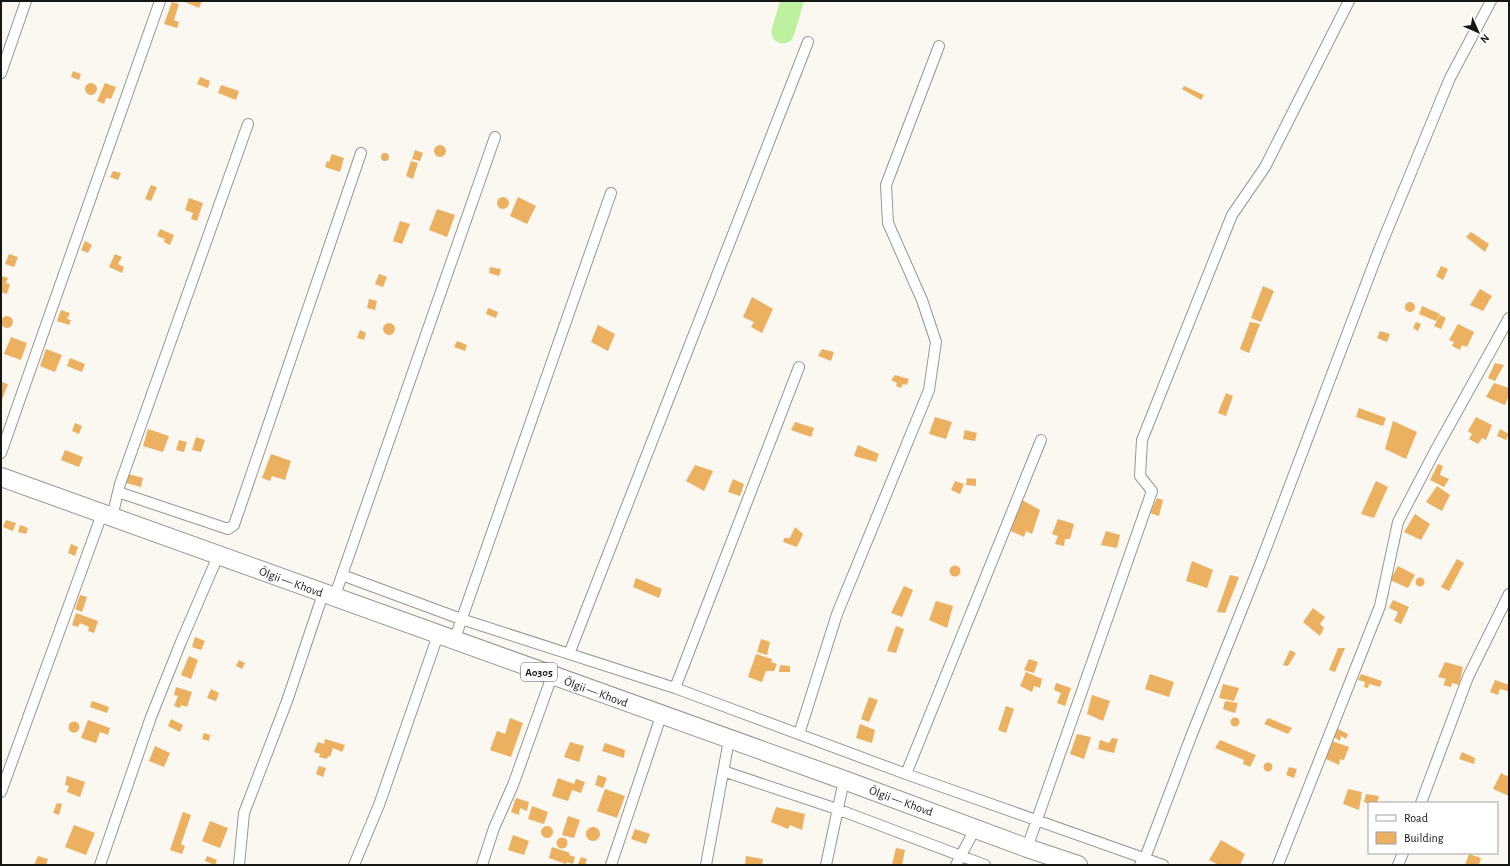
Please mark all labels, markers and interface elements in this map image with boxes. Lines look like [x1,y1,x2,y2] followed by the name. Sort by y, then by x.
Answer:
[1458,12,1498,52] north arrow
[1478,32,1491,45] text: N
[257,564,325,599] street label: Ölgii — Khovd
[521,663,557,681] road number: A0305
[562,674,630,709] street label: Ölgii — Khovd
[867,783,935,818] street label: Ölgii — Khovd
[1368,802,1498,854] legend
[1404,812,1428,824] text: Road
[1404,832,1444,844] text: Building

